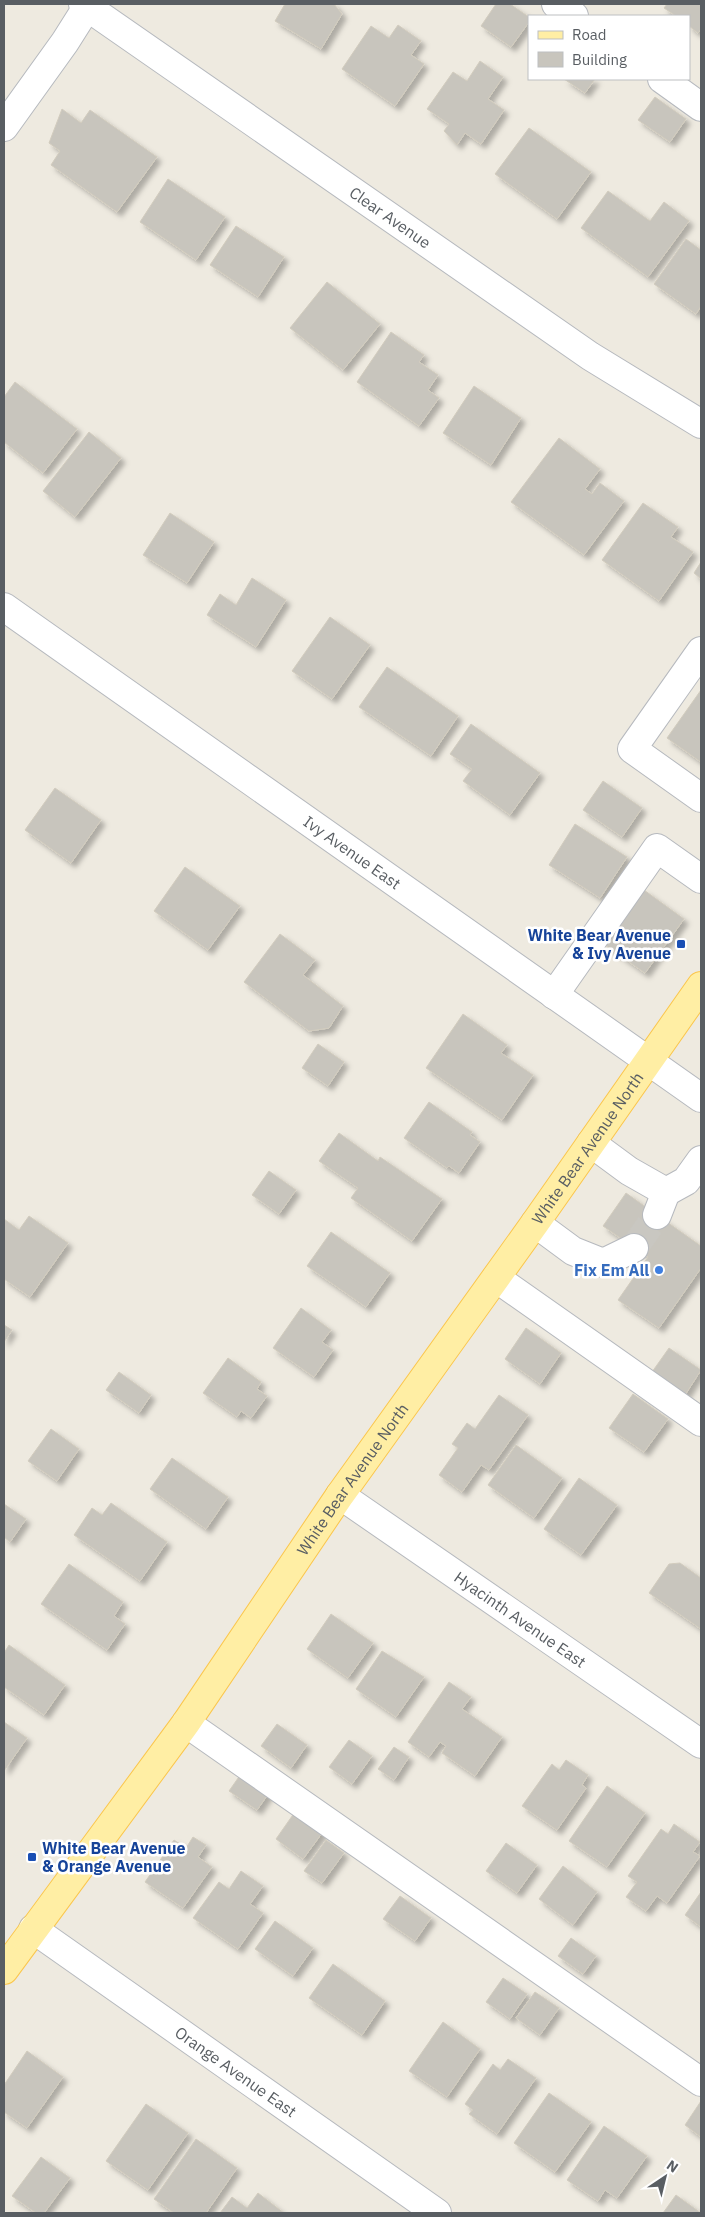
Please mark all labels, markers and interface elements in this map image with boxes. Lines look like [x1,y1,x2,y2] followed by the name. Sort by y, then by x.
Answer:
[528,15,690,80] legend
[572,25,607,44] text: Road
[572,50,627,69] text: Building
[346,182,435,253] street label: Clear Avenue
[300,811,405,893] street label: Ivy Avenue East
[527,925,671,963] place label: White Bear Avenue & Ivy Avenue
[675,938,687,950] marker: White Bear Avenue & Ivy Avenue
[527,1068,648,1228] street label: White Bear Avenue North
[574,1260,649,1280] place label: Fix Em All
[653,1264,665,1276] marker: Fix Em All
[292,1399,413,1559] street label: White Bear Avenue North
[450,1567,590,1672] street label: Hyacinth Avenue East
[42,1838,186,1876] place label: White Bear Avenue & Orange Avenue
[26,1851,38,1863] marker: White Bear Avenue & Orange Avenue
[171,2022,301,2121] street label: Orange Avenue East
[640,2152,690,2202] north arrow
[663,2156,682,2177] text: N

